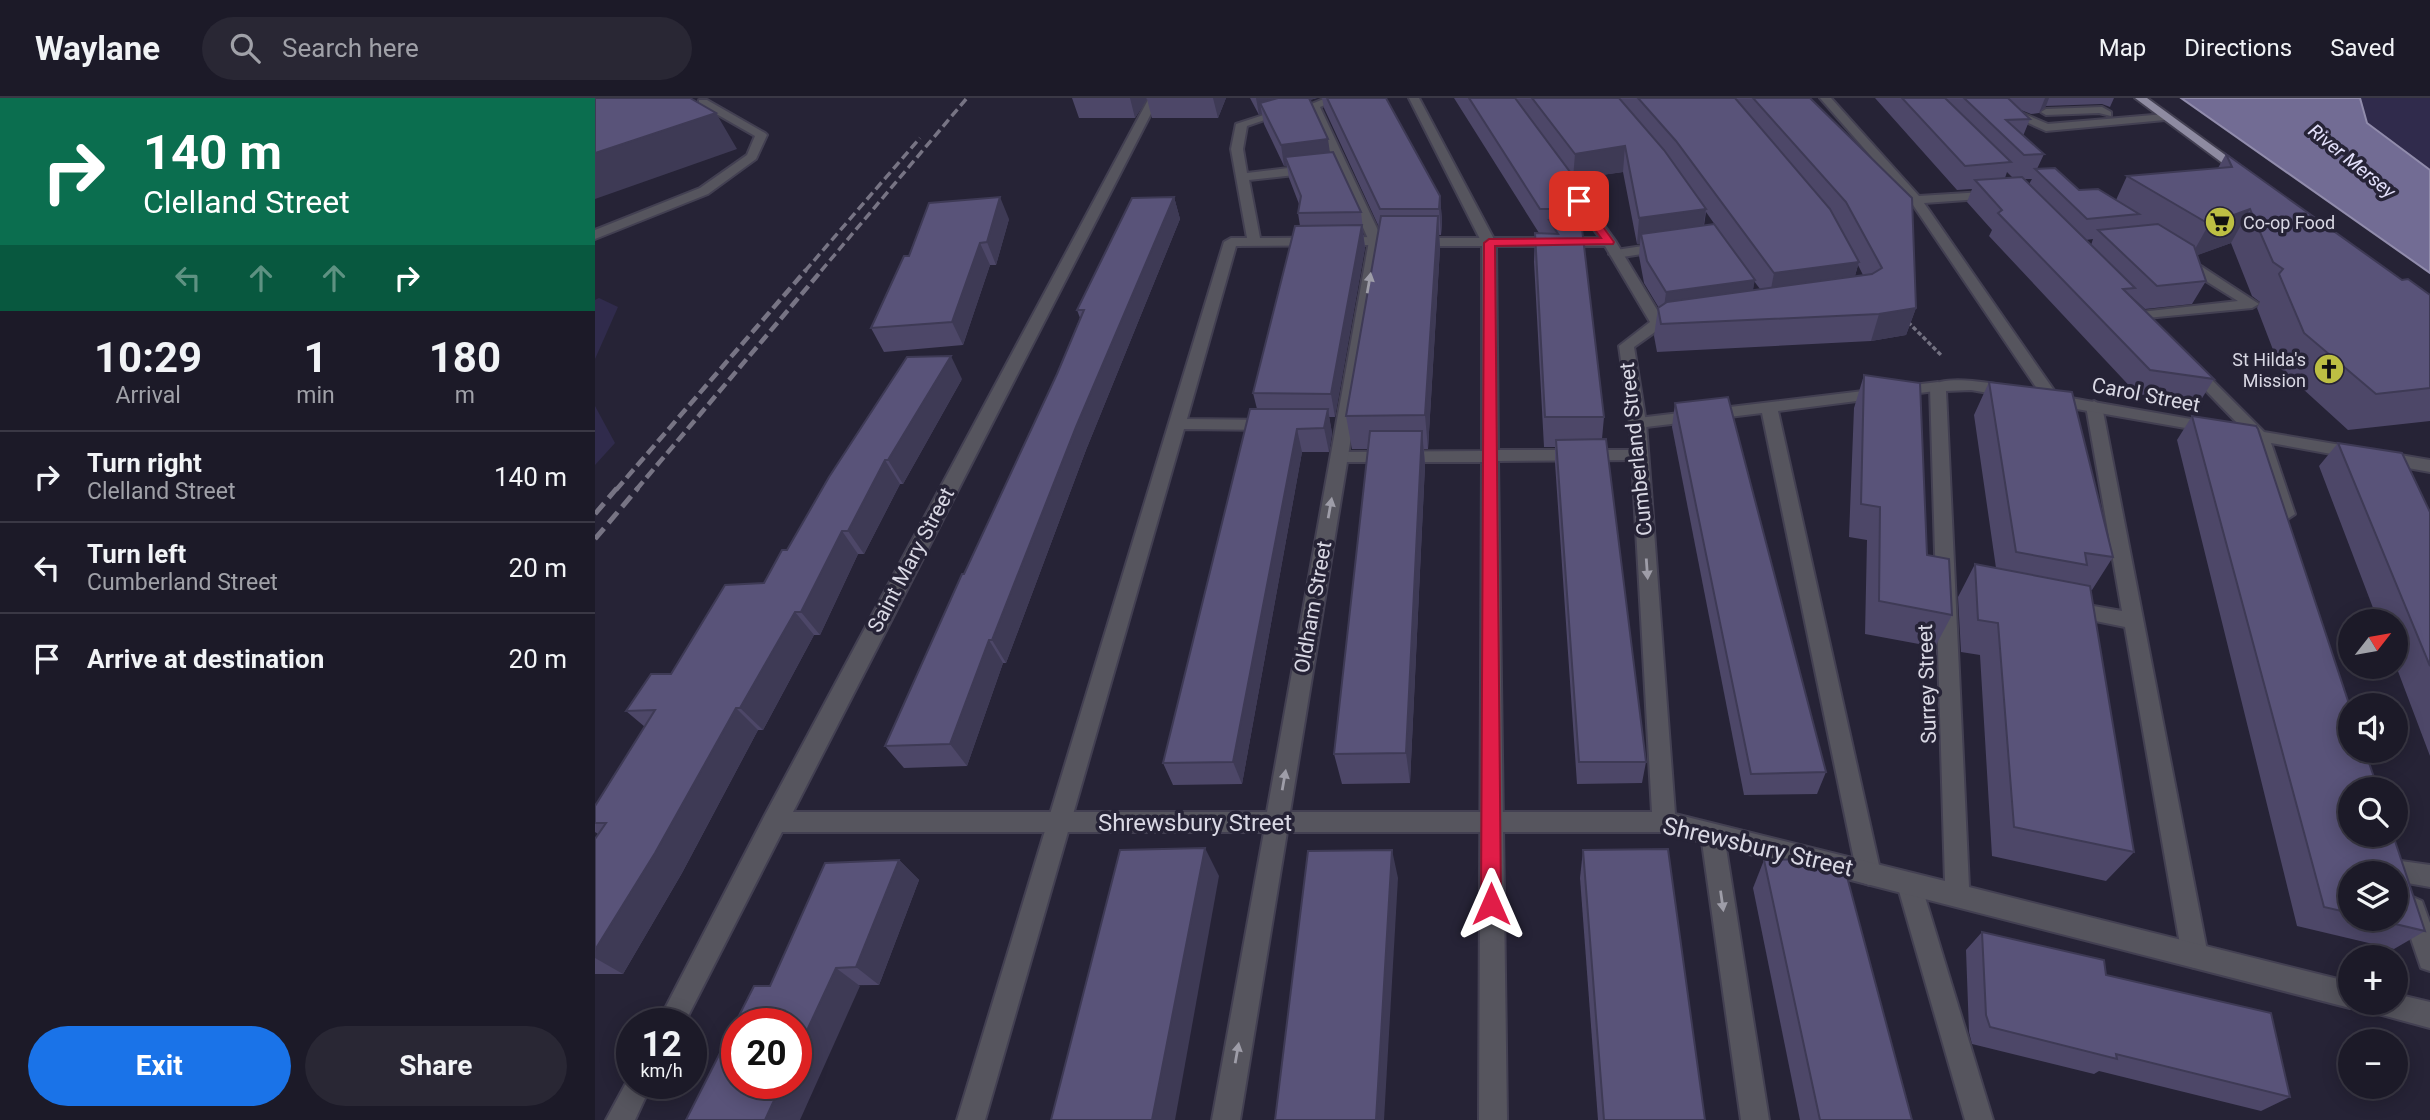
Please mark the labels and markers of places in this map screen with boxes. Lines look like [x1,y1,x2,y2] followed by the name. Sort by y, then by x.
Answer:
[1549,171,1609,231] pin
[2203,205,2237,239] supermarket icon: Co-op Food
[2243,212,2335,233] place label: Co-op Food
[2232,349,2306,391] place label: St Hilda's Mission
[2312,352,2346,386] church icon: St Hilda's Mission

